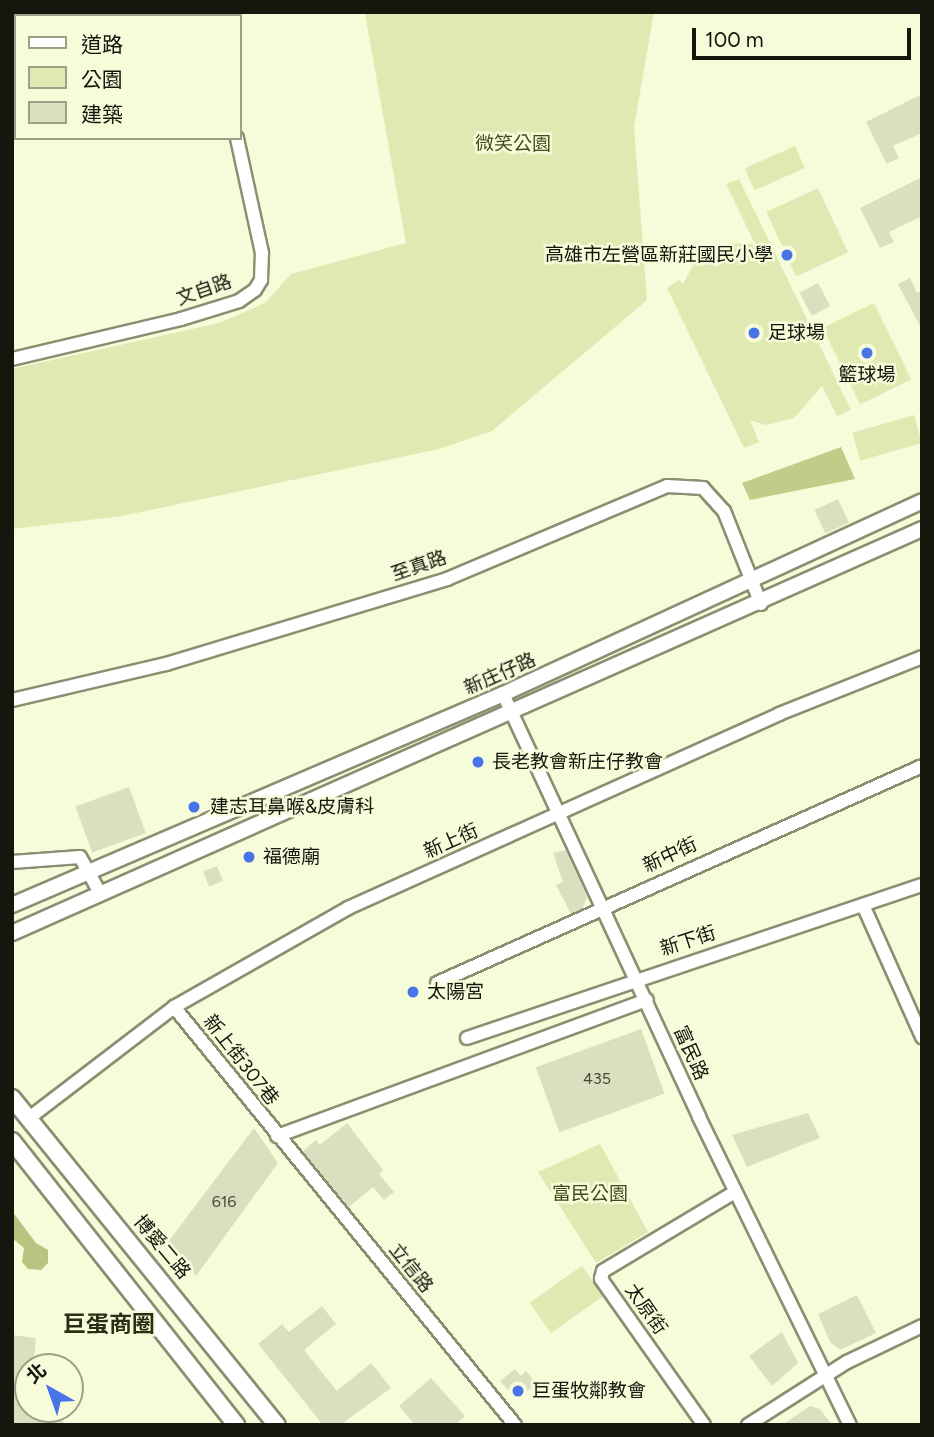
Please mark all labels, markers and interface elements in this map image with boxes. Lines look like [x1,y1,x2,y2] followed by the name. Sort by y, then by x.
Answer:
[14,14,242,140] legend
[696,14,915,58] scale bar
[705,27,764,52] text: 100 m
[81,32,123,57] text: 道路
[81,67,123,92] text: 公園
[81,102,123,127] text: 建築
[475,133,551,155] park label: 微笑公園
[545,244,773,266] place label: 高雄市左營區新莊國民小學
[779,247,795,263] marker: 高雄市左營區新莊國民小學
[173,270,235,310] street label: 文自路
[768,322,825,344] place label: 足球場
[746,325,762,341] marker: 足球場
[859,345,875,361] marker: 籃球場
[839,364,895,386] place label: 籃球場
[388,546,450,586] street label: 至真路
[461,648,539,700] street label: 新庄仔路
[492,751,663,773] place label: 長老教會新庄仔教會
[470,754,486,770] marker: 長老教會新庄仔教會
[210,796,374,818] place label: 建志耳鼻喉&皮膚科
[184,797,204,817] marker: 建志耳鼻喉&皮膚科
[420,819,482,863] street label: 新上街
[639,833,701,877] street label: 新中街
[263,846,320,868] place label: 福德廟
[241,849,257,865] marker: 福德廟
[657,921,719,961] street label: 新下街
[427,981,484,1003] place label: 太陽宮
[405,984,421,1000] marker: 太陽宮
[199,1010,283,1110] street label: 新上街307巷
[669,1022,713,1084] street label: 富民路
[583,1069,611,1089] house number: 435
[552,1183,628,1205] park label: 富民公園
[212,1192,236,1212] house number: 616
[129,1211,195,1283] street label: 博愛二路
[384,1239,438,1297] street label: 立信路
[620,1279,672,1339] street label: 太原街
[63,1310,155,1338] district label: 巨蛋商圈
[14,1353,84,1423] north arrow
[22,1358,51,1388] text: 北
[532,1380,646,1402] place label: 巨蛋牧鄰教會
[510,1383,526,1399] marker: 巨蛋牧鄰教會

